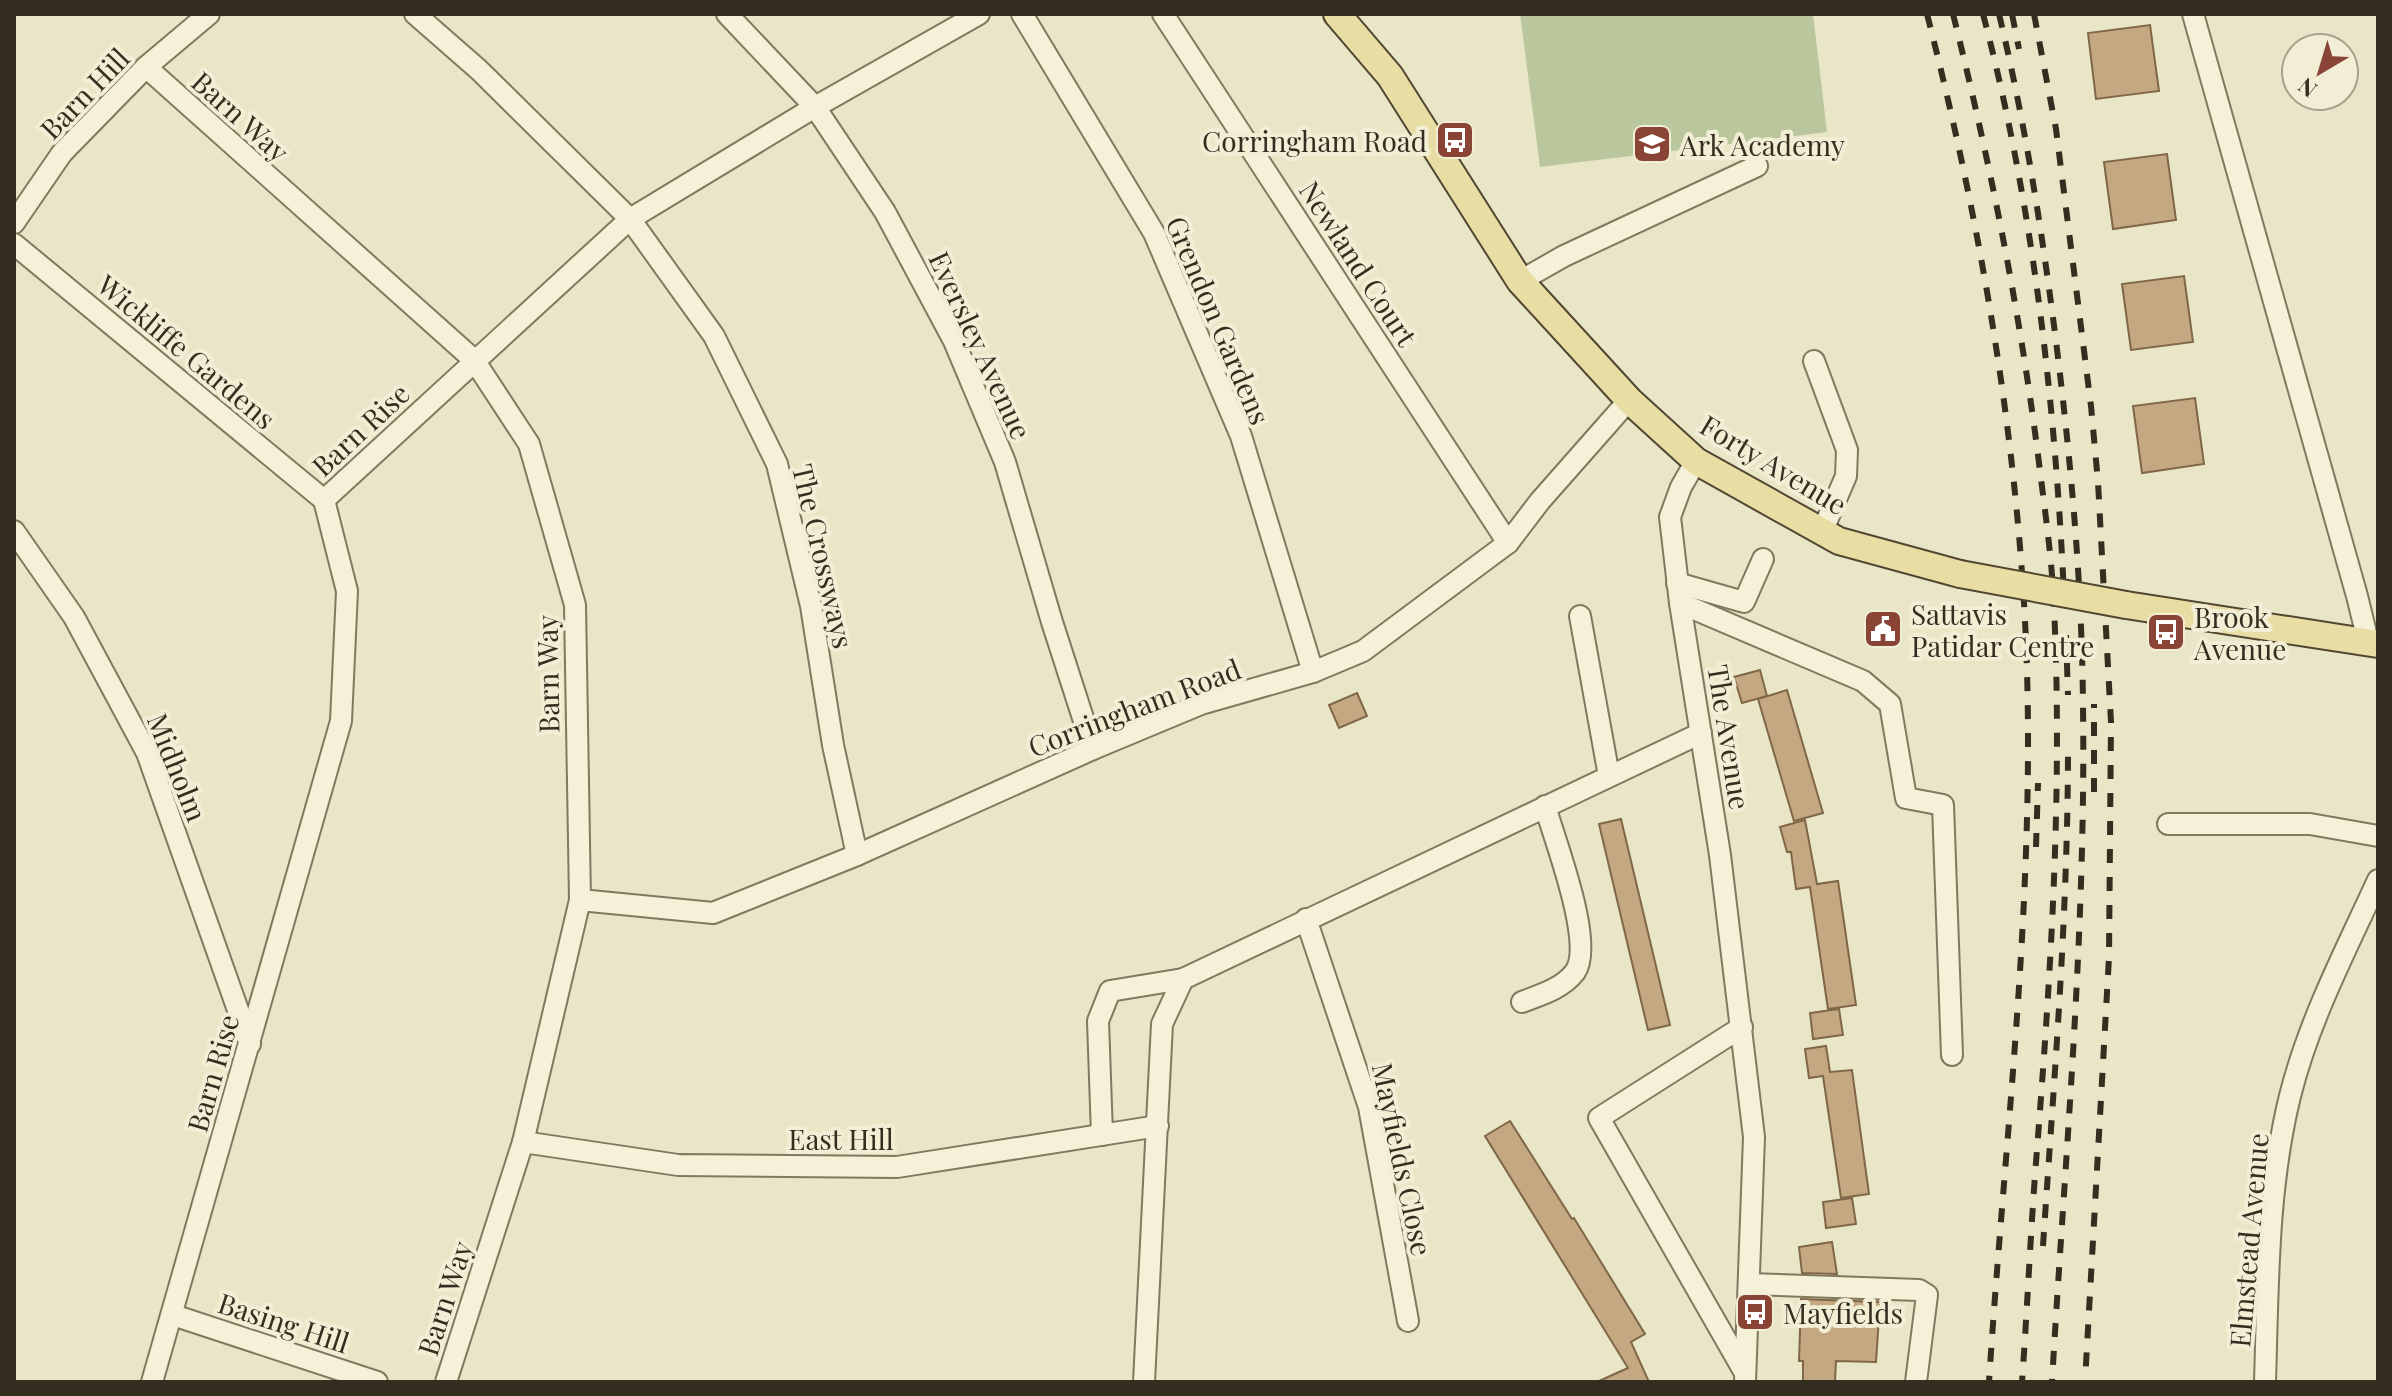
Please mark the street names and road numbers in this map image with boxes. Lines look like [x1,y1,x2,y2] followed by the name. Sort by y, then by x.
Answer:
[31,40,137,146] street label: Barn Hill
[185,63,297,169] street label: Barn Way
[1292,174,1427,353] street label: Newland Court
[1158,210,1280,430] street label: Grendon Gardens
[921,245,1041,445] street label: Eversley Avenue
[90,265,284,436] street label: Wickliffe Gardens
[303,374,417,484] street label: Barn Rise
[1694,406,1854,522] street label: Forty Avenue
[785,460,863,652] street label: The Crossways
[527,614,567,734] street label: Barn Way
[1022,649,1246,765] street label: Corringham Road
[1700,662,1760,812] street label: The Avenue
[140,708,216,827] street label: Midholm
[178,1010,246,1136] street label: Barn Rise
[1365,1059,1441,1259] street label: Mayfields Close
[788,1120,894,1157] street label: East Hill
[2220,1131,2276,1349] street label: Elmstead Avenue
[408,1236,480,1360] street label: Barn Way
[214,1283,354,1361] street label: Basing Hill

